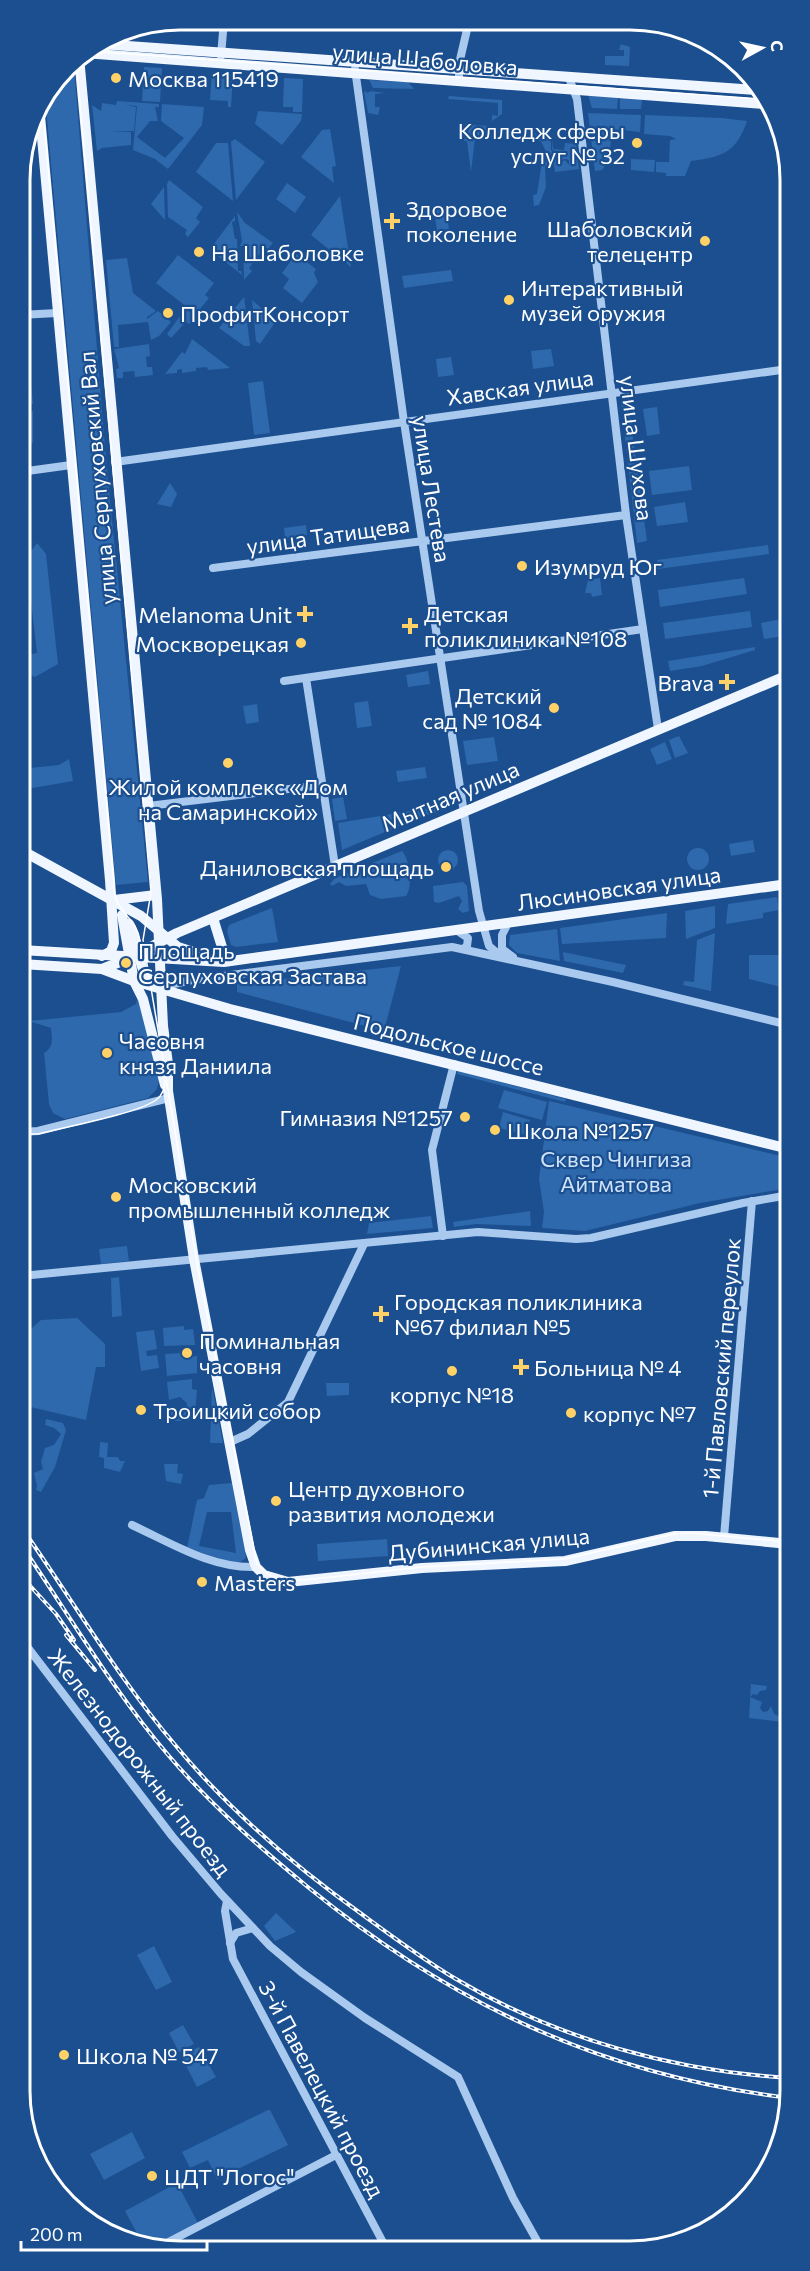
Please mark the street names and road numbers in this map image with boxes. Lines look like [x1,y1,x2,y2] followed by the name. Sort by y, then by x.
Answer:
[331,37,519,81] street label: улица Шаболовка
[72,350,122,606] street label: улица Серпуховский Вал
[445,363,595,411] street label: Хавская улица
[615,374,659,522] street label: улица Шухова
[407,414,457,564] street label: улица Лестева
[245,510,411,560] street label: улица Татищева
[377,755,523,837] street label: Мытная улица
[515,860,723,916] street label: Люсиновская улица
[351,1007,547,1081] street label: Подольское шоссе
[696,1236,746,1499] street label: 1-й Павловский переулок
[387,1522,591,1566] street label: Дубининская улица
[43,1643,237,1881] street label: Железнодорожный проезд
[253,1976,391,2202] street label: 3-й Павелецкий проезд

